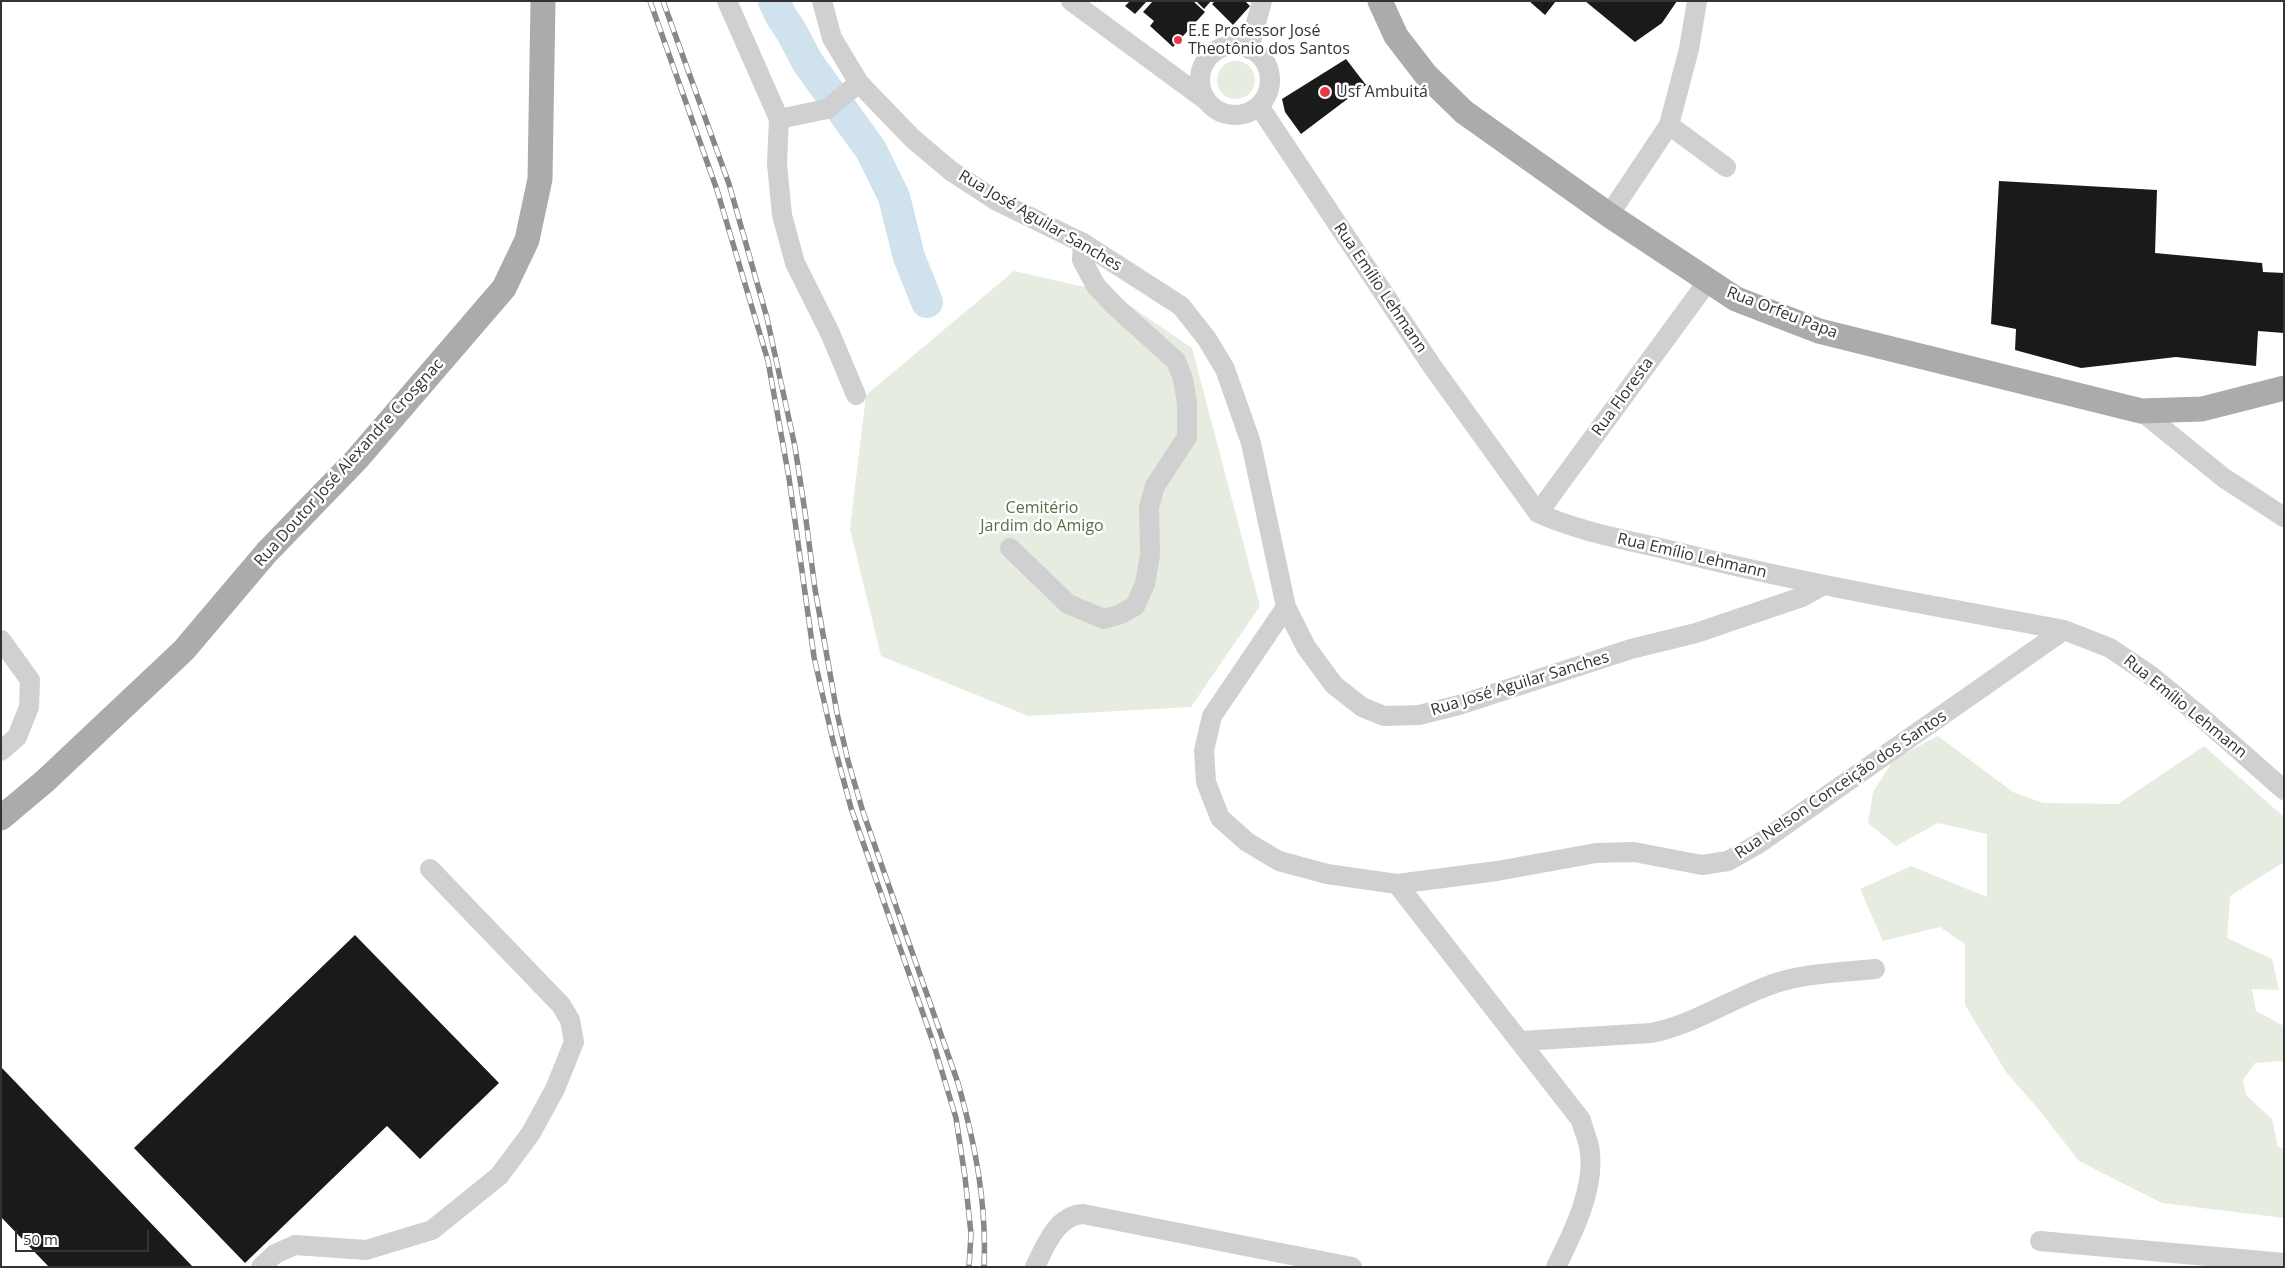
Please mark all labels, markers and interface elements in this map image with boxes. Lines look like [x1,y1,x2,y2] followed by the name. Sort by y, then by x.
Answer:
[1188,21,1350,59] place label: E.E Professor José Theotônio dos Santos
[1172,34,1184,46] marker: E.E Professor José Theotônio dos Santos
[1336,82,1428,102] place label: Usf Ambuitá
[1318,85,1332,99] marker: Usf Ambuitá
[955,166,1125,276] street label: Rua José Aguilar Sanches
[1329,219,1431,357] street label: Rua Emílio Lehmann
[1724,283,1840,343] street label: Rua Orfeu Papa
[1588,354,1658,440] street label: Rua Floresta
[250,355,448,571] street label: Rua Doutor José Alexandre Crosgnac
[980,498,1104,536] park label: Cemitério Jardim do Amigo
[1615,529,1769,583] street label: Rua Emílio Lehmann
[1429,648,1611,720] street label: Rua José Aguilar Sanches
[2120,651,2250,763] street label: Rua Emílio Lehmann
[1732,707,1950,863] street label: Rua Nelson Conceição dos Santos
[18,1220,151,1252] scale bar
[23,1229,58,1249] text: 50 m

